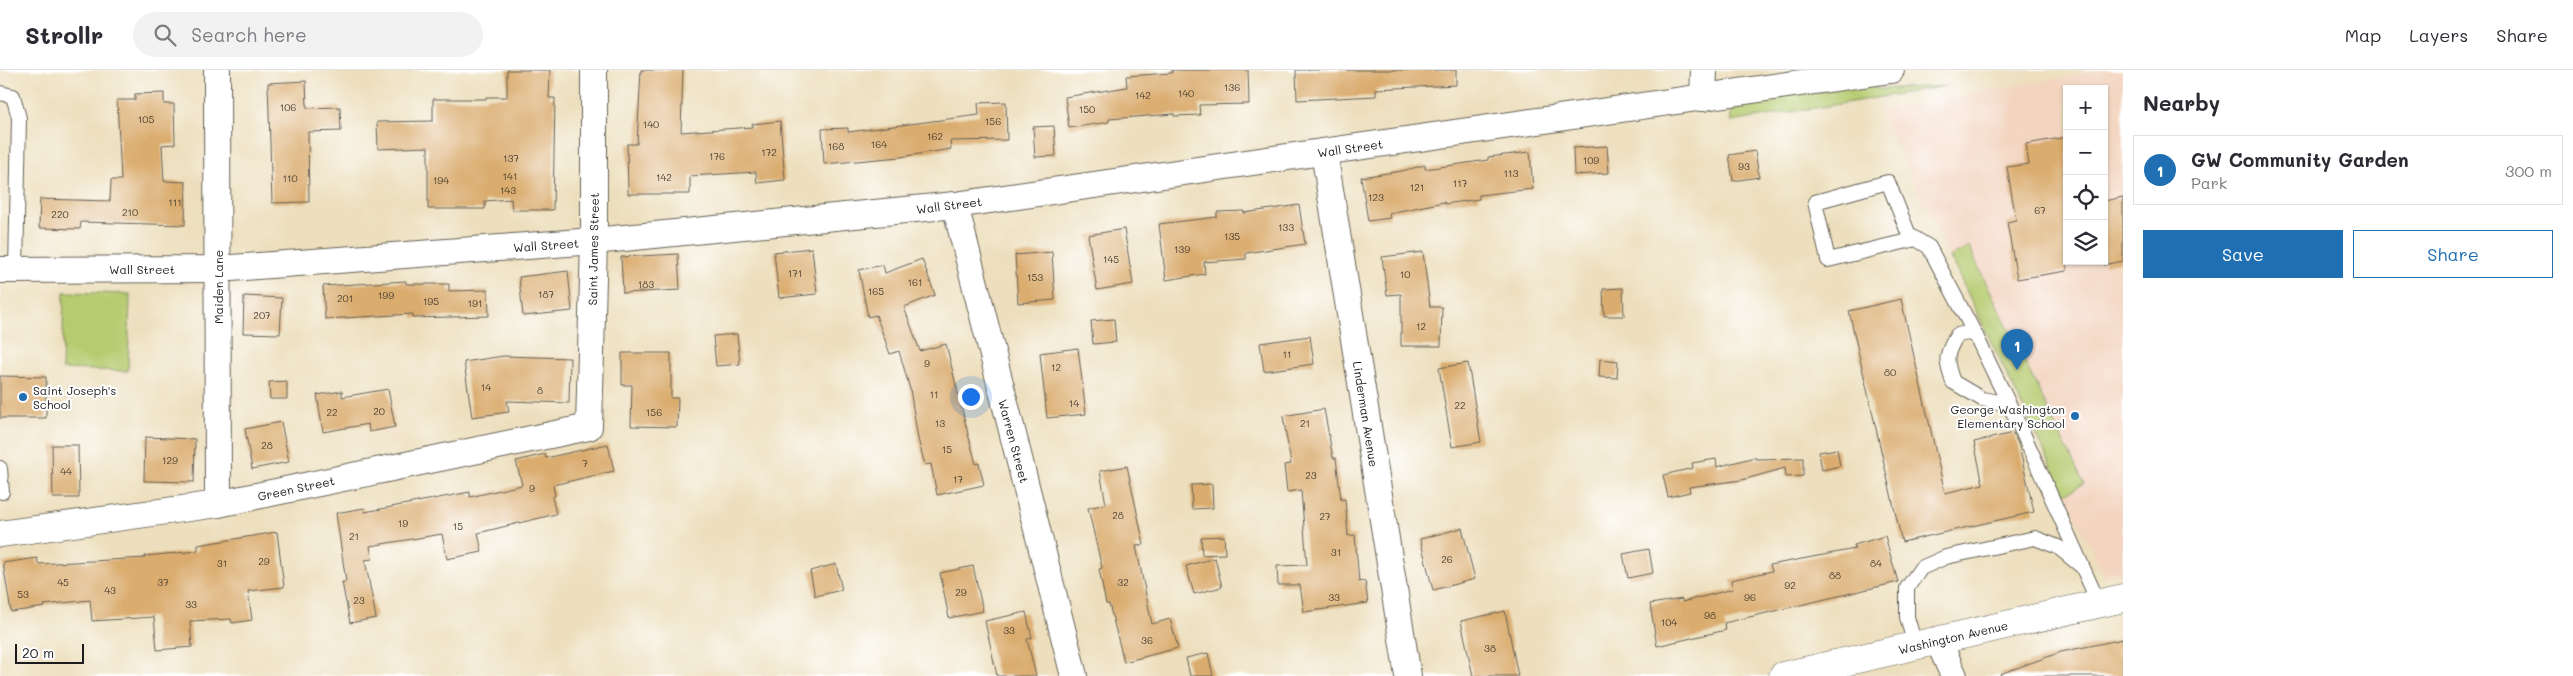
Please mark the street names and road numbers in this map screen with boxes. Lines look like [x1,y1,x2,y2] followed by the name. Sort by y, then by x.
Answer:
[1316,135,1384,161] street label: Wall Street
[584,193,602,305] street label: Saint James Street
[915,193,983,217] street label: Wall Street
[512,235,580,255] street label: Wall Street
[210,250,226,324] street label: Maiden Lane
[109,261,175,277] street label: Wall Street
[1350,360,1382,468] street label: Linderman Avenue
[995,397,1033,485] street label: Warren Street
[256,472,336,504] street label: Green Street
[1896,617,2010,657] street label: Washington Avenue

